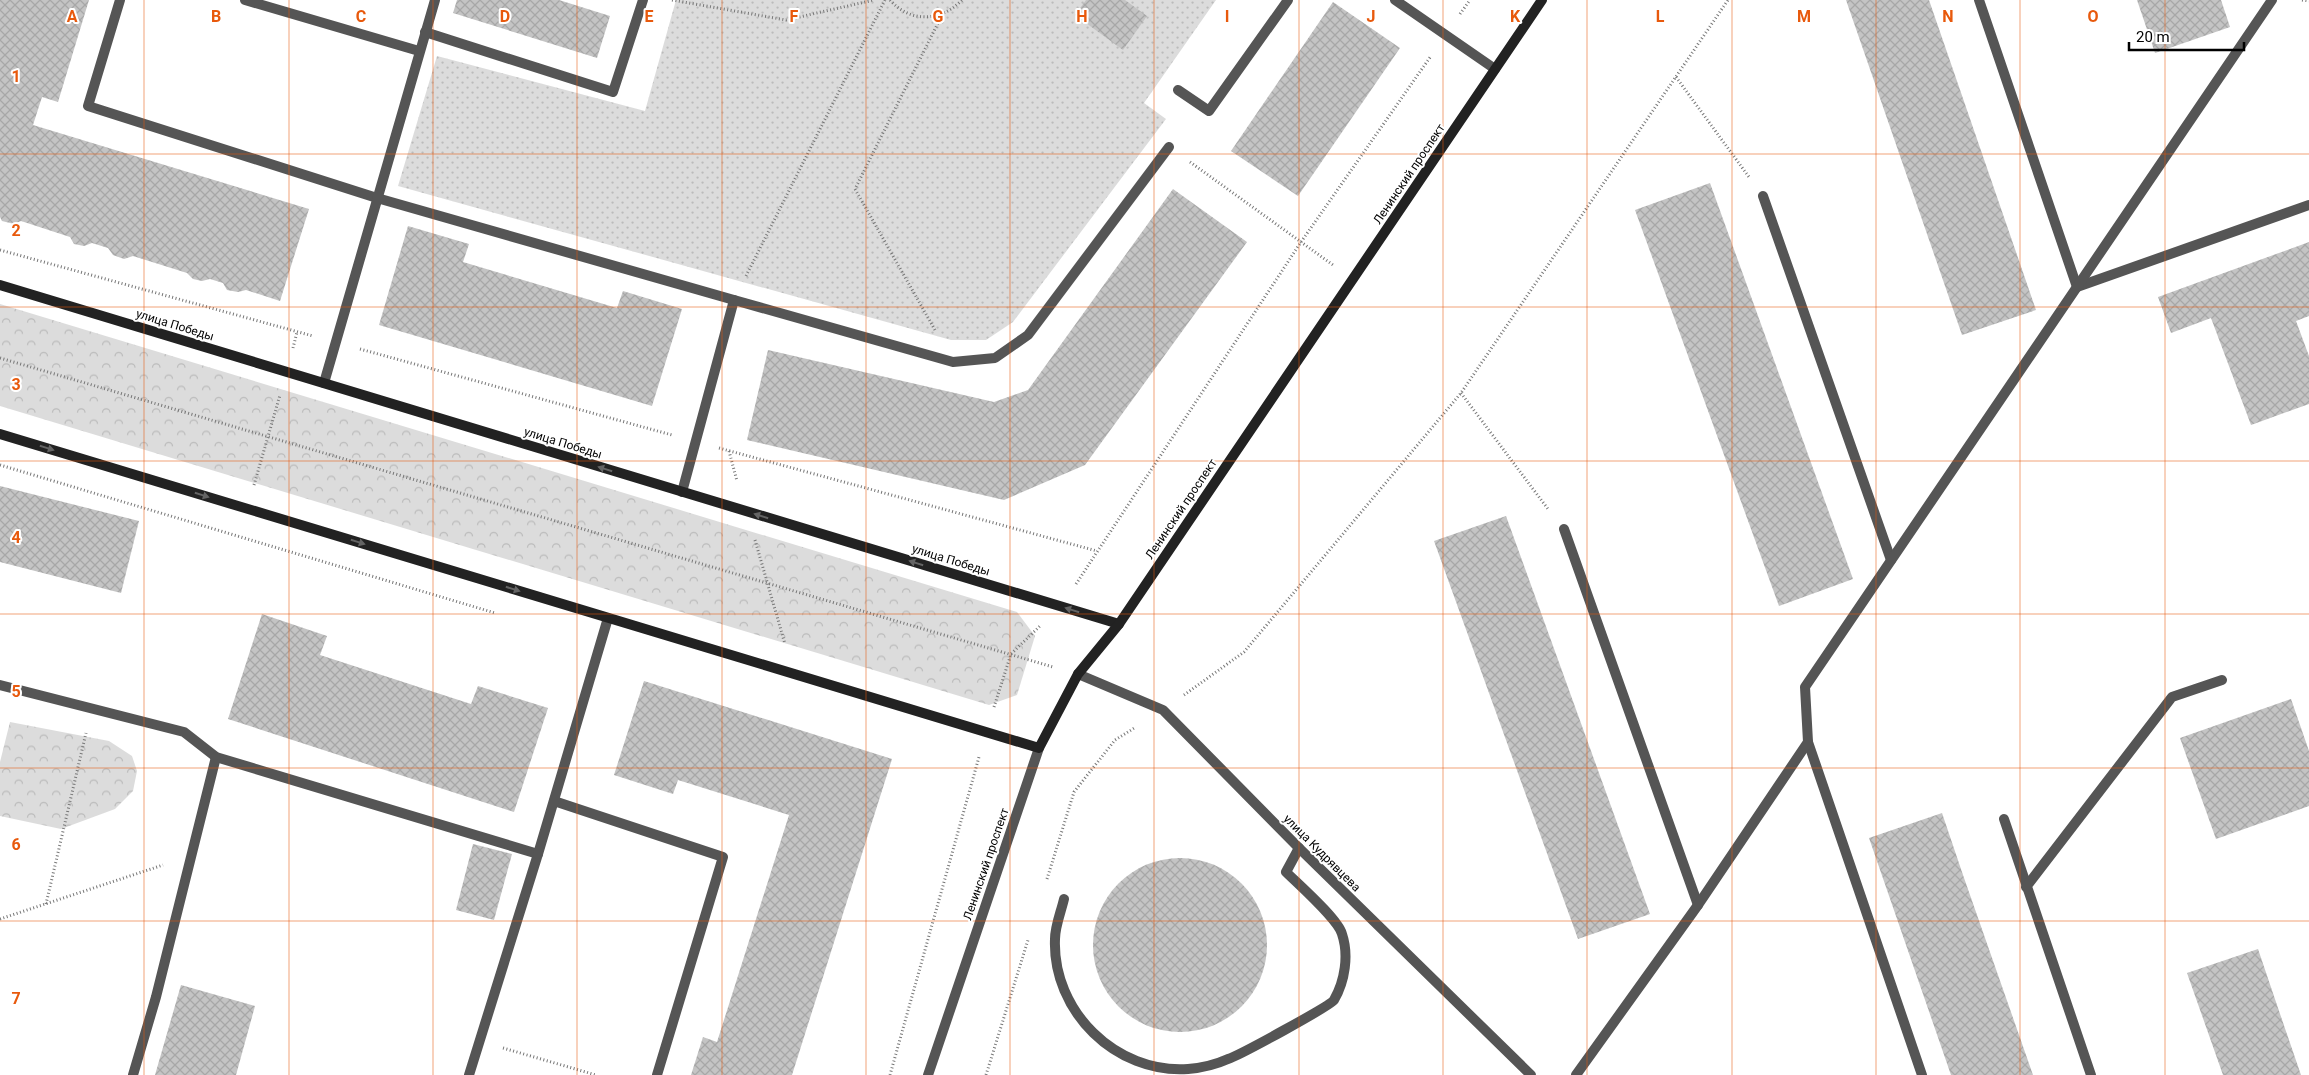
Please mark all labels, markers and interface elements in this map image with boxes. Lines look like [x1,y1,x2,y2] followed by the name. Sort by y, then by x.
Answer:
[67,7,78,26] text: A
[211,7,221,26] text: B
[356,7,366,26] text: C
[500,7,510,26] text: D
[645,7,654,26] text: E
[790,7,799,26] text: F
[933,7,944,26] text: G
[1076,7,1088,26] text: H
[1225,7,1229,26] text: I
[1367,7,1375,26] text: J
[1510,7,1521,26] text: K
[1656,7,1665,26] text: L
[1797,7,1811,26] text: M
[1942,7,1954,26] text: N
[2087,7,2099,26] text: O
[2129,20,2244,52] scale bar
[2136,28,2170,46] text: 20 m
[11,67,21,86] text: 1
[1370,121,1448,227] street label: Ленинский проспект
[11,221,21,240] text: 2
[134,306,216,344] street label: улица Победы
[11,375,21,394] text: 3
[522,424,604,462] street label: улица Победы
[39,445,54,453] one-way arrow
[1142,456,1220,562] street label: Ленинский проспект
[598,464,613,472] one-way arrow
[195,492,210,500] one-way arrow
[753,511,768,519] one-way arrow
[11,528,21,547] text: 4
[350,539,365,547] one-way arrow
[910,541,992,579] street label: улица Победы
[909,558,924,566] one-way arrow
[506,586,521,594] one-way arrow
[1064,605,1079,613] one-way arrow
[11,682,21,701] text: 5
[960,806,1012,922] street label: Ленинский проспект
[1281,812,1363,894] street label: улица Кудрявцева
[11,835,21,854] text: 6
[11,989,21,1008] text: 7

